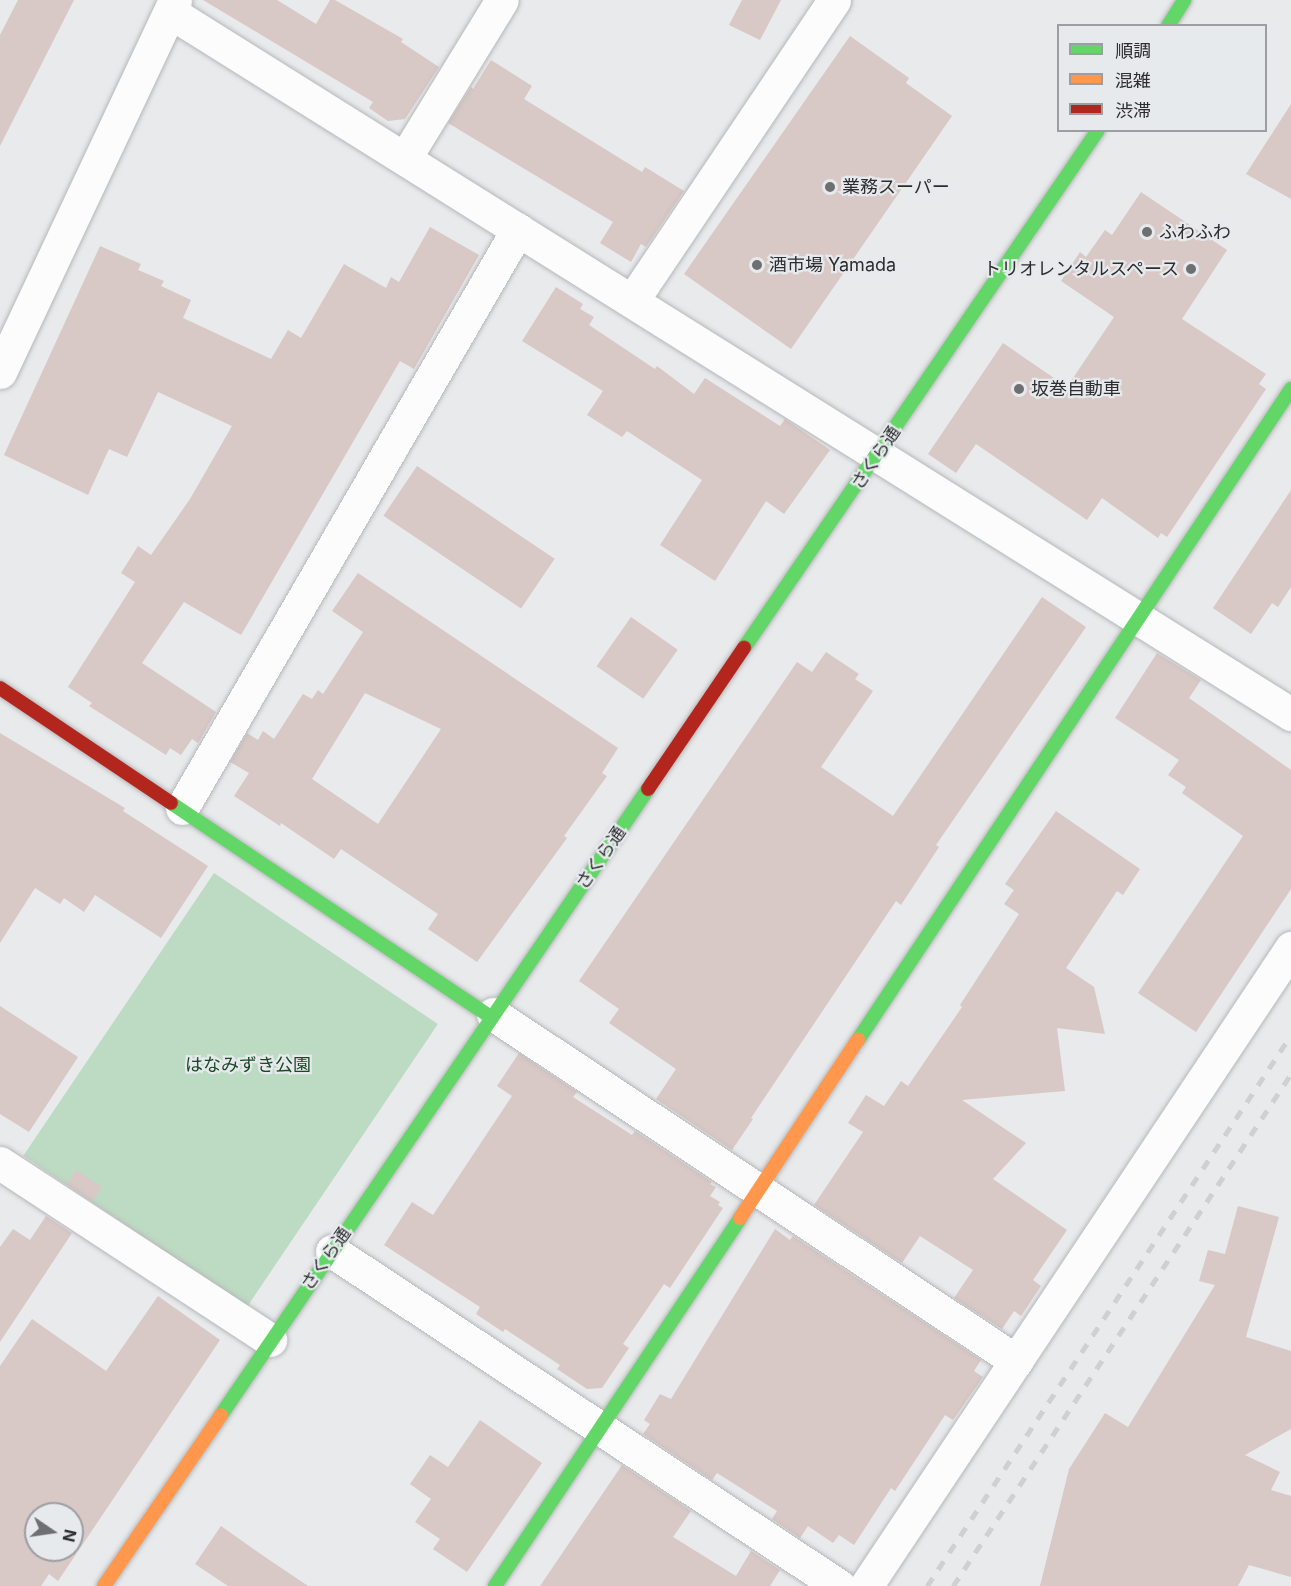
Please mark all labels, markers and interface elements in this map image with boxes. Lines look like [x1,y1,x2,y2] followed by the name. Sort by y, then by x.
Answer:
[1057,24,1267,132] legend
[1115,40,1151,61] text: 順調
[1115,70,1151,91] text: 混雑
[1115,100,1151,121] text: 渋滞
[842,176,950,198] place label: 業務スーパー
[823,180,837,194] marker: 業務スーパー
[1159,221,1231,243] place label: ふわふわ
[1140,225,1154,239] marker: ふわふわ
[769,254,896,276] place label: 酒市場 Yamada
[750,258,764,272] marker: 酒市場 Yamada
[981,258,1179,280] place label: トリオレンタルスペース
[1184,262,1198,276] marker: トリオレンタルスペース
[1031,378,1121,400] place label: 坂巻自動車
[1012,382,1026,396] marker: 坂巻自動車
[847,422,905,494] street label: さくら通
[572,822,630,894] street label: さくら通
[185,1054,311,1076] park label: はなみずき公園
[297,1223,355,1295] street label: さくら通
[24,1502,84,1562] north arrow
[58,1527,81,1544] text: N

